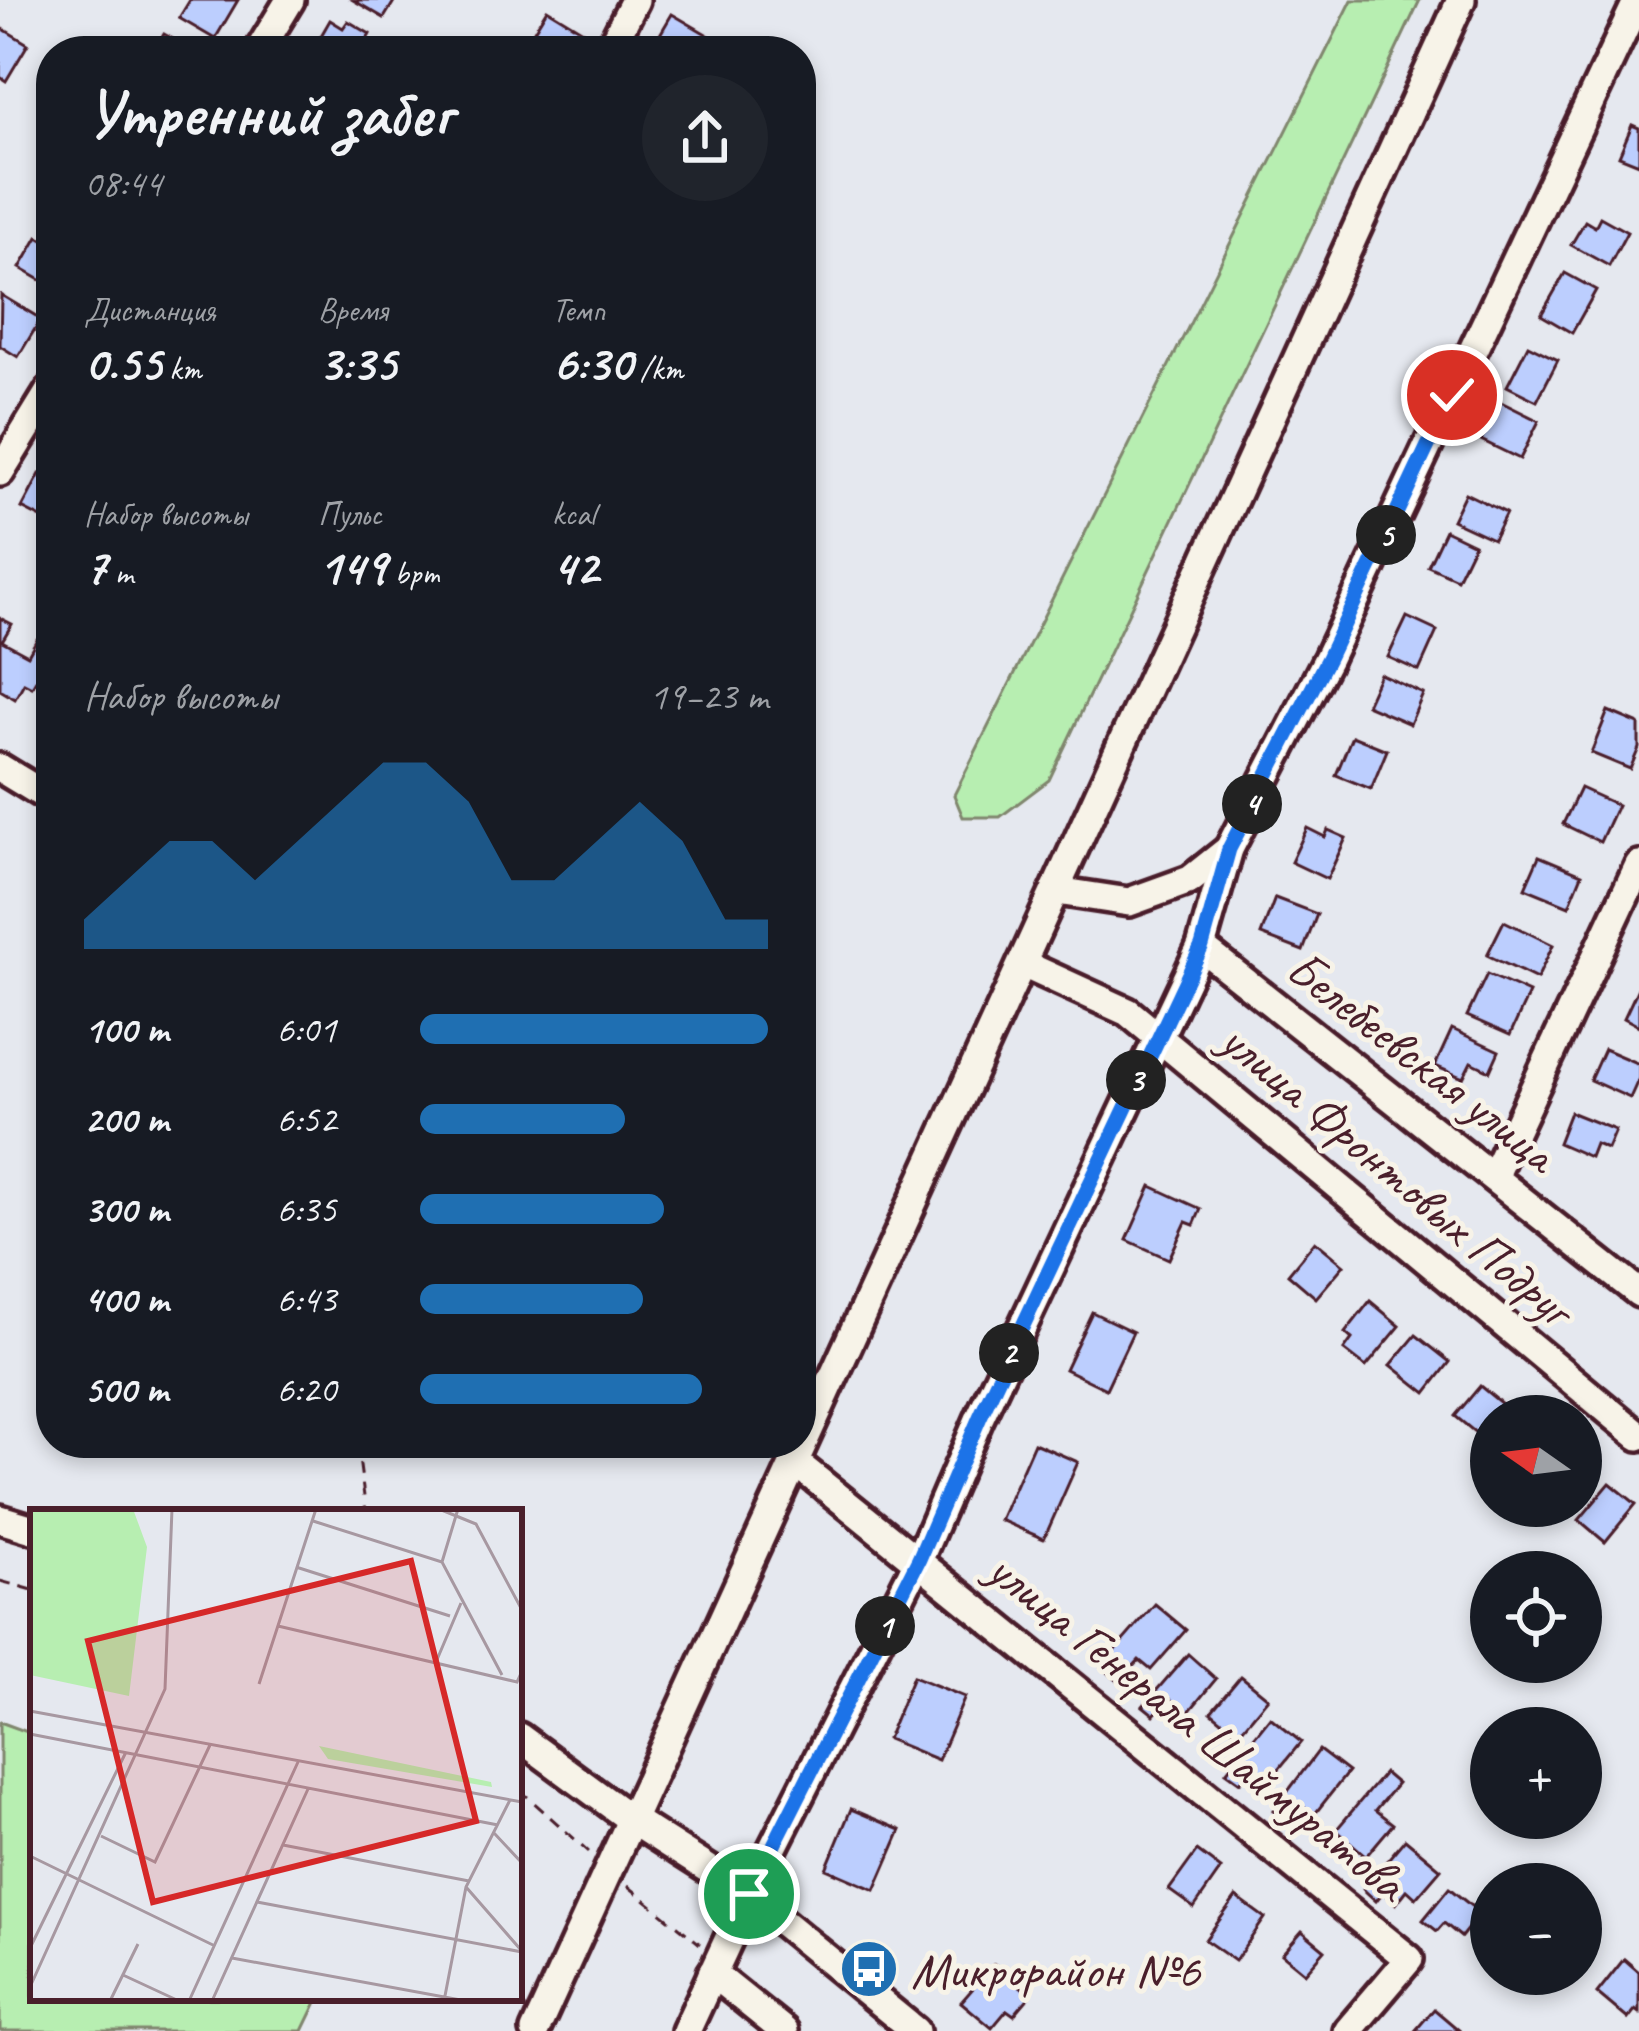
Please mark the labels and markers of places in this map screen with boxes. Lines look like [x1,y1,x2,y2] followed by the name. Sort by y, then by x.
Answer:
[1401,344,1503,446] pin
[1356,505,1416,565] pin: 5
[1222,774,1282,834] pin: 4
[1106,1050,1166,1110] pin: 3
[979,1323,1039,1383] pin: 2
[855,1596,915,1656] pin: 1
[698,1843,800,1945] pin
[838,1938,900,2000] bus stop icon: Микрорайон №6
[911,1938,1202,2002] place label: Микрорайон №6

